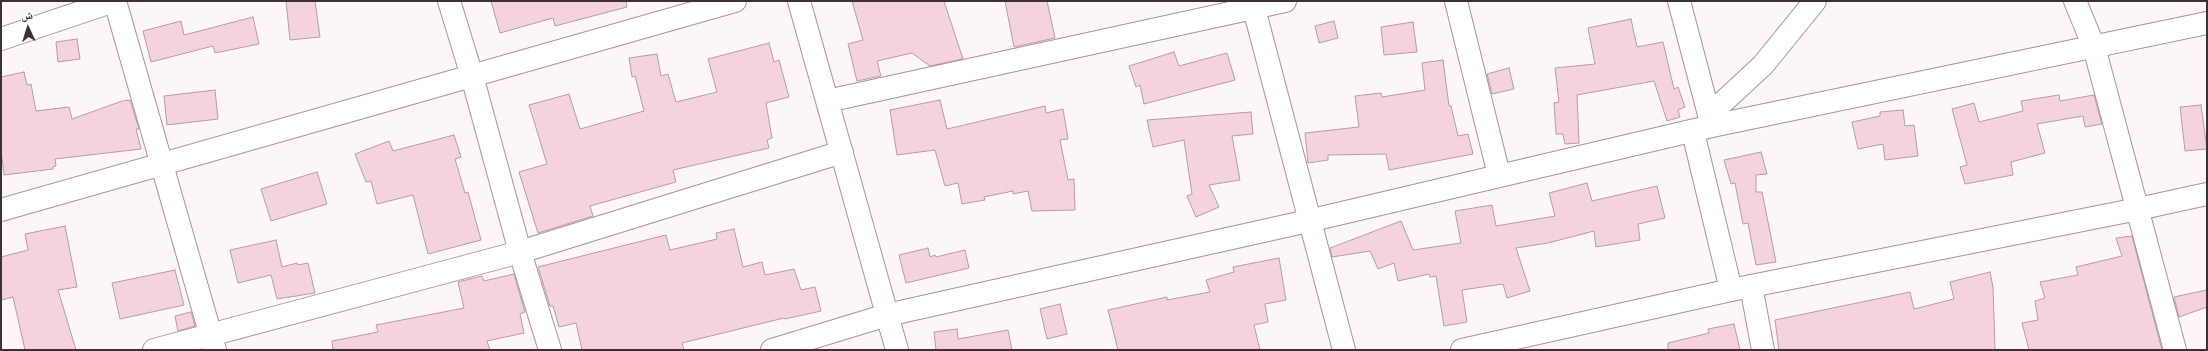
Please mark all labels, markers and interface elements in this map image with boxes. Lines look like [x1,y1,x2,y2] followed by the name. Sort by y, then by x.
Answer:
[8,8,48,48] north arrow
[21,9,33,22] text: ش

